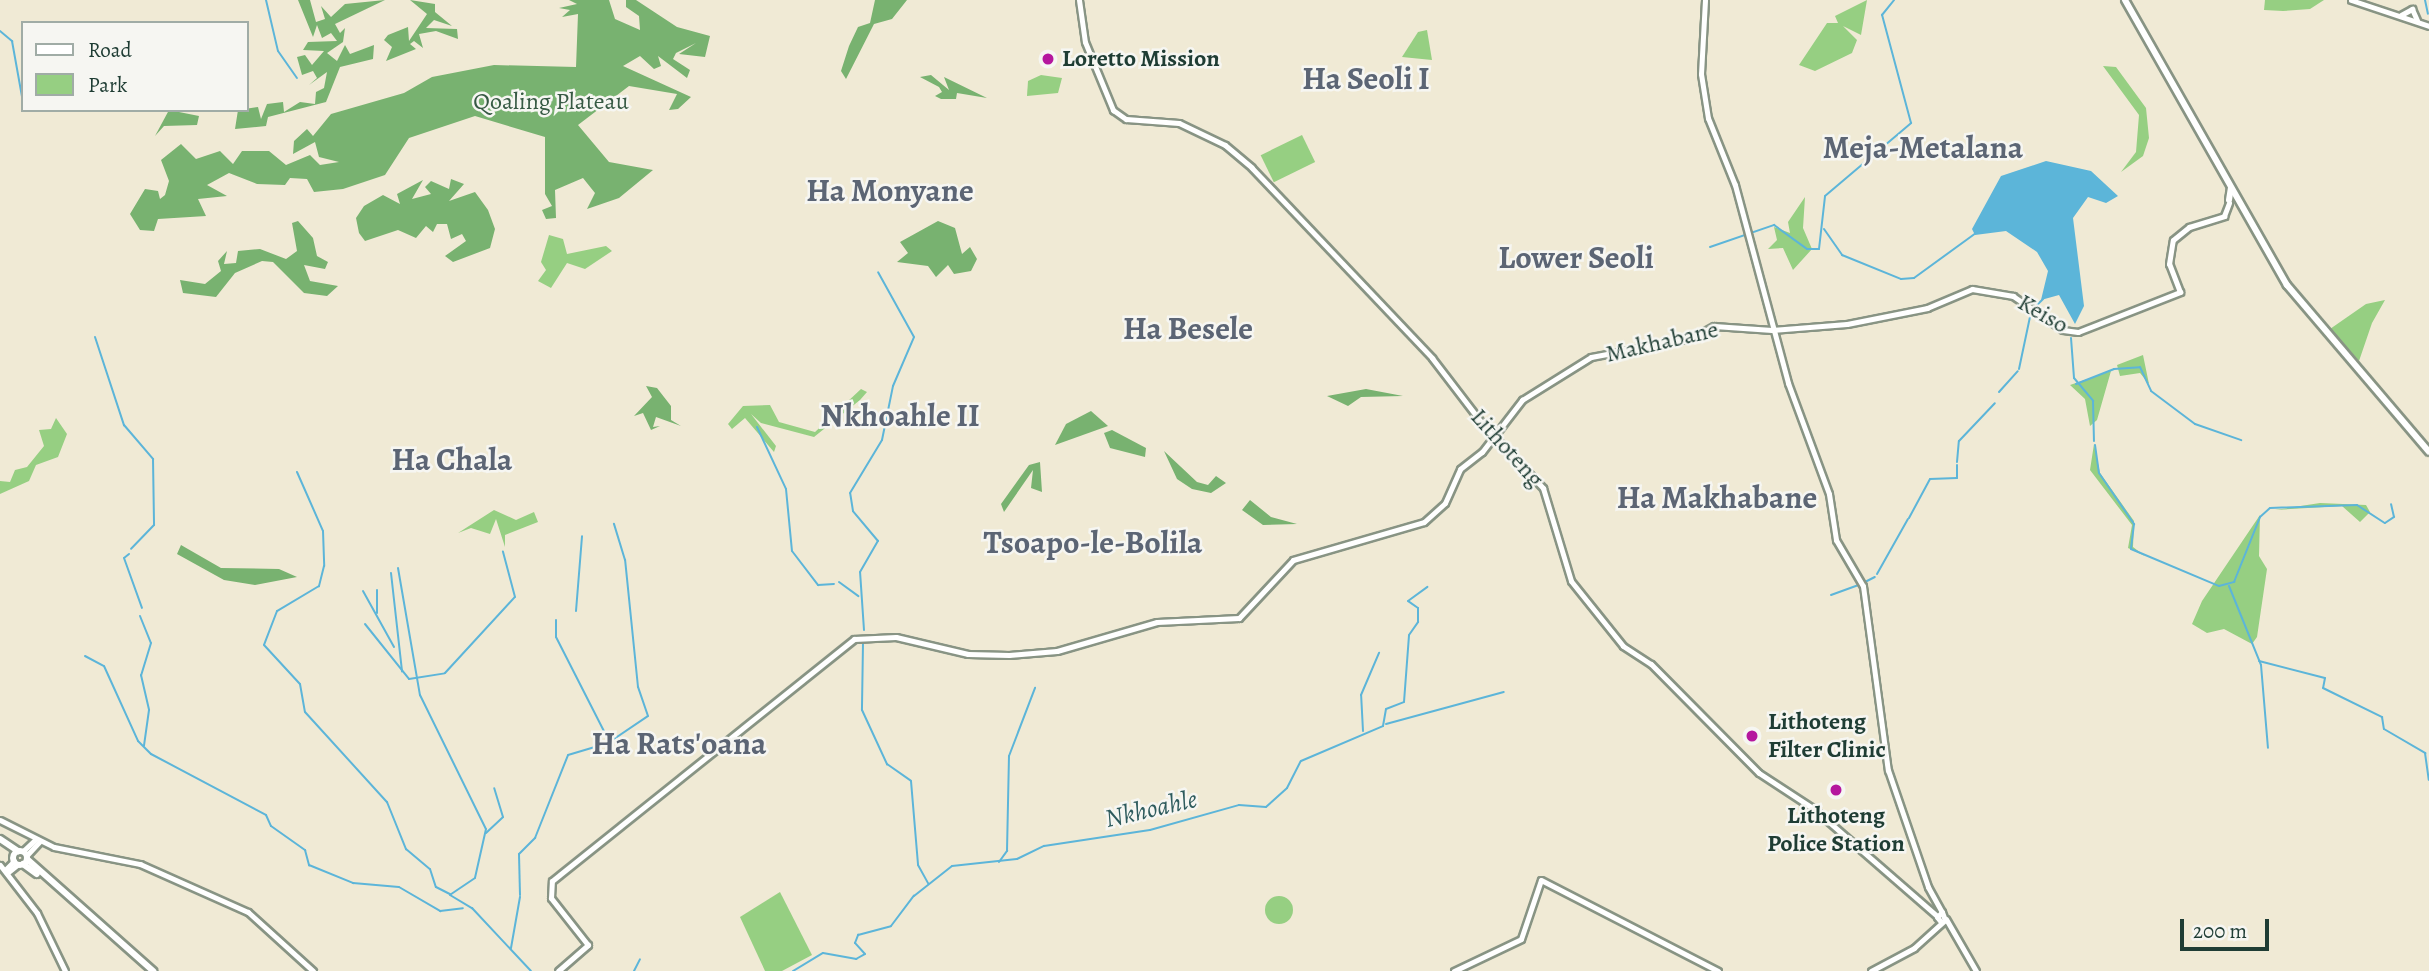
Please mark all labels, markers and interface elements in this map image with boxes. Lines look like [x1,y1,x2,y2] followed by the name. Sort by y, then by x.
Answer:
[21,21,248,112] legend
[88,36,132,64] text: Road
[1062,45,1220,73] place label: Loretto Mission
[1040,51,1056,67] marker: Loretto Mission
[1302,59,1430,97] district label: Ha Seoli I
[88,71,127,99] text: Park
[473,88,629,116] park label: Qoaling Plateau
[1823,128,2023,166] district label: Meja-Metalana
[806,171,974,209] district label: Ha Monyane
[1498,238,1654,276] district label: Lower Seoli
[2013,288,2073,340] street label: Keiso
[1123,309,1253,347] district label: Ha Besele
[1603,315,1721,369] street label: Makhabane
[820,396,980,434] district label: Nkhoahle II
[1464,403,1550,493] street label: Lithoteng
[392,440,512,478] district label: Ha Chala
[1617,478,1817,516] district label: Ha Makhabane
[983,523,1203,561] district label: Tsoapo-le-Bolila
[1768,708,1886,764] place label: Lithoteng Filter Clinic
[592,724,766,762] district label: Ha Rats'oana
[1742,726,1762,746] marker: Lithoteng Filter Clinic
[1828,782,1844,798] marker: Lithoteng Police Station
[1102,783,1200,835] water label: Nkhoahle
[1767,802,1905,858] place label: Lithoteng Police Station
[2184,904,2273,948] scale bar
[2193,917,2247,945] text: 200 m

